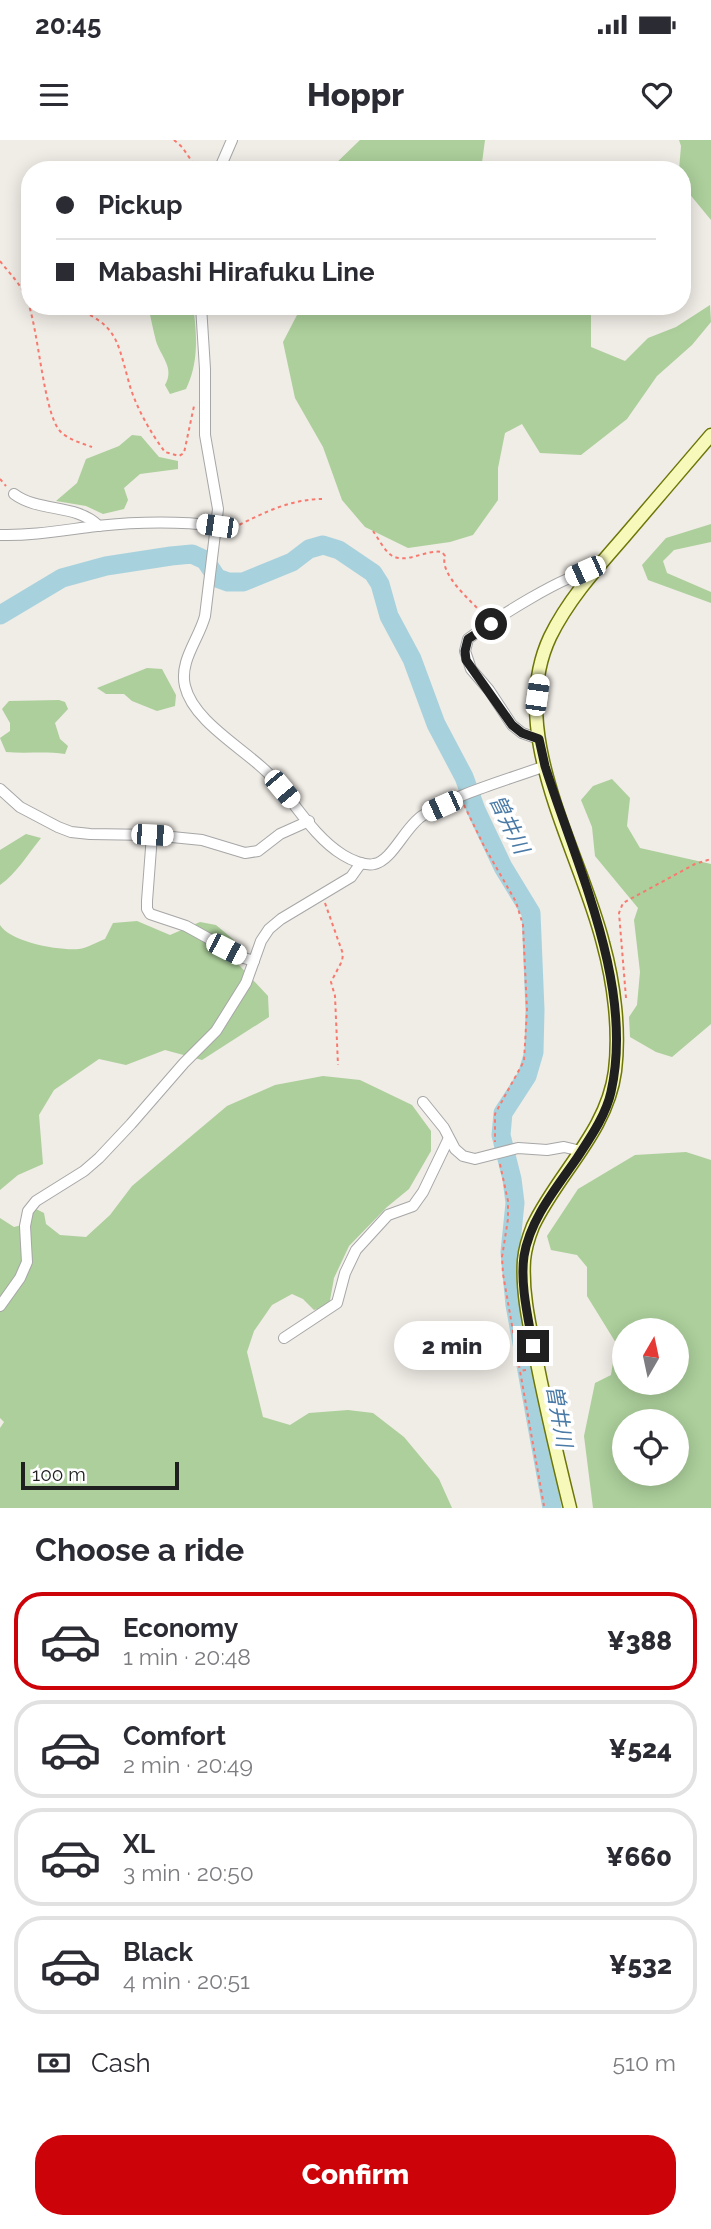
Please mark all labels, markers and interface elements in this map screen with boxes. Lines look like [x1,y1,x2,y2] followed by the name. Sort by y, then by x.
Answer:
[35,10,101,40] text: 20:45
[35,76,73,114] icon: menu
[307,76,404,113] text: Hoppr
[638,76,676,114] icon: heart
[98,190,183,220] text: Pickup
[98,257,375,287] text: Mabashi Hirafuku Line
[195,513,240,539] car
[562,553,609,589] car
[475,608,507,640] route start
[524,673,551,717] car
[261,766,304,812] car
[419,788,466,824] car
[484,790,535,859] water label: 曽井川
[131,823,174,847] car
[203,930,250,968] car
[612,1318,690,1395] north arrow
[612,1318,689,1486] map controls
[393,1322,508,1370] callout: 2 min
[517,1330,549,1362] route end
[422,1332,482,1359] text: 2 min
[542,1383,578,1451] water label: 曽井川
[612,1409,689,1486] button: locate
[21,1459,178,1491] scale bar
[32,1463,86,1485] text: 100 m
[35,1531,244,1568] text: Choose a ride
[39,1610,102,1673] icon: car
[123,1613,238,1643] text: Economy
[607,1626,672,1656] text: ¥388
[123,1643,251,1670] text: 1 min · 20:48
[39,1718,102,1781] icon: car
[123,1721,226,1751] text: Comfort
[609,1734,672,1764] text: ¥524
[123,1751,253,1778] text: 2 min · 20:49
[39,1826,102,1889] icon: car
[123,1829,155,1859] text: XL
[606,1842,672,1872] text: ¥660
[123,1859,254,1886] text: 3 min · 20:50
[39,1934,102,1997] icon: car
[123,1937,193,1967] text: Black
[609,1950,672,1980] text: ¥532
[123,1967,250,1994] text: 4 min · 20:51
[35,2044,73,2082] icon: cash
[91,2048,151,2078] text: Cash
[613,2049,676,2076] text: 510 m
[35,2135,676,2215] button: Confirm

